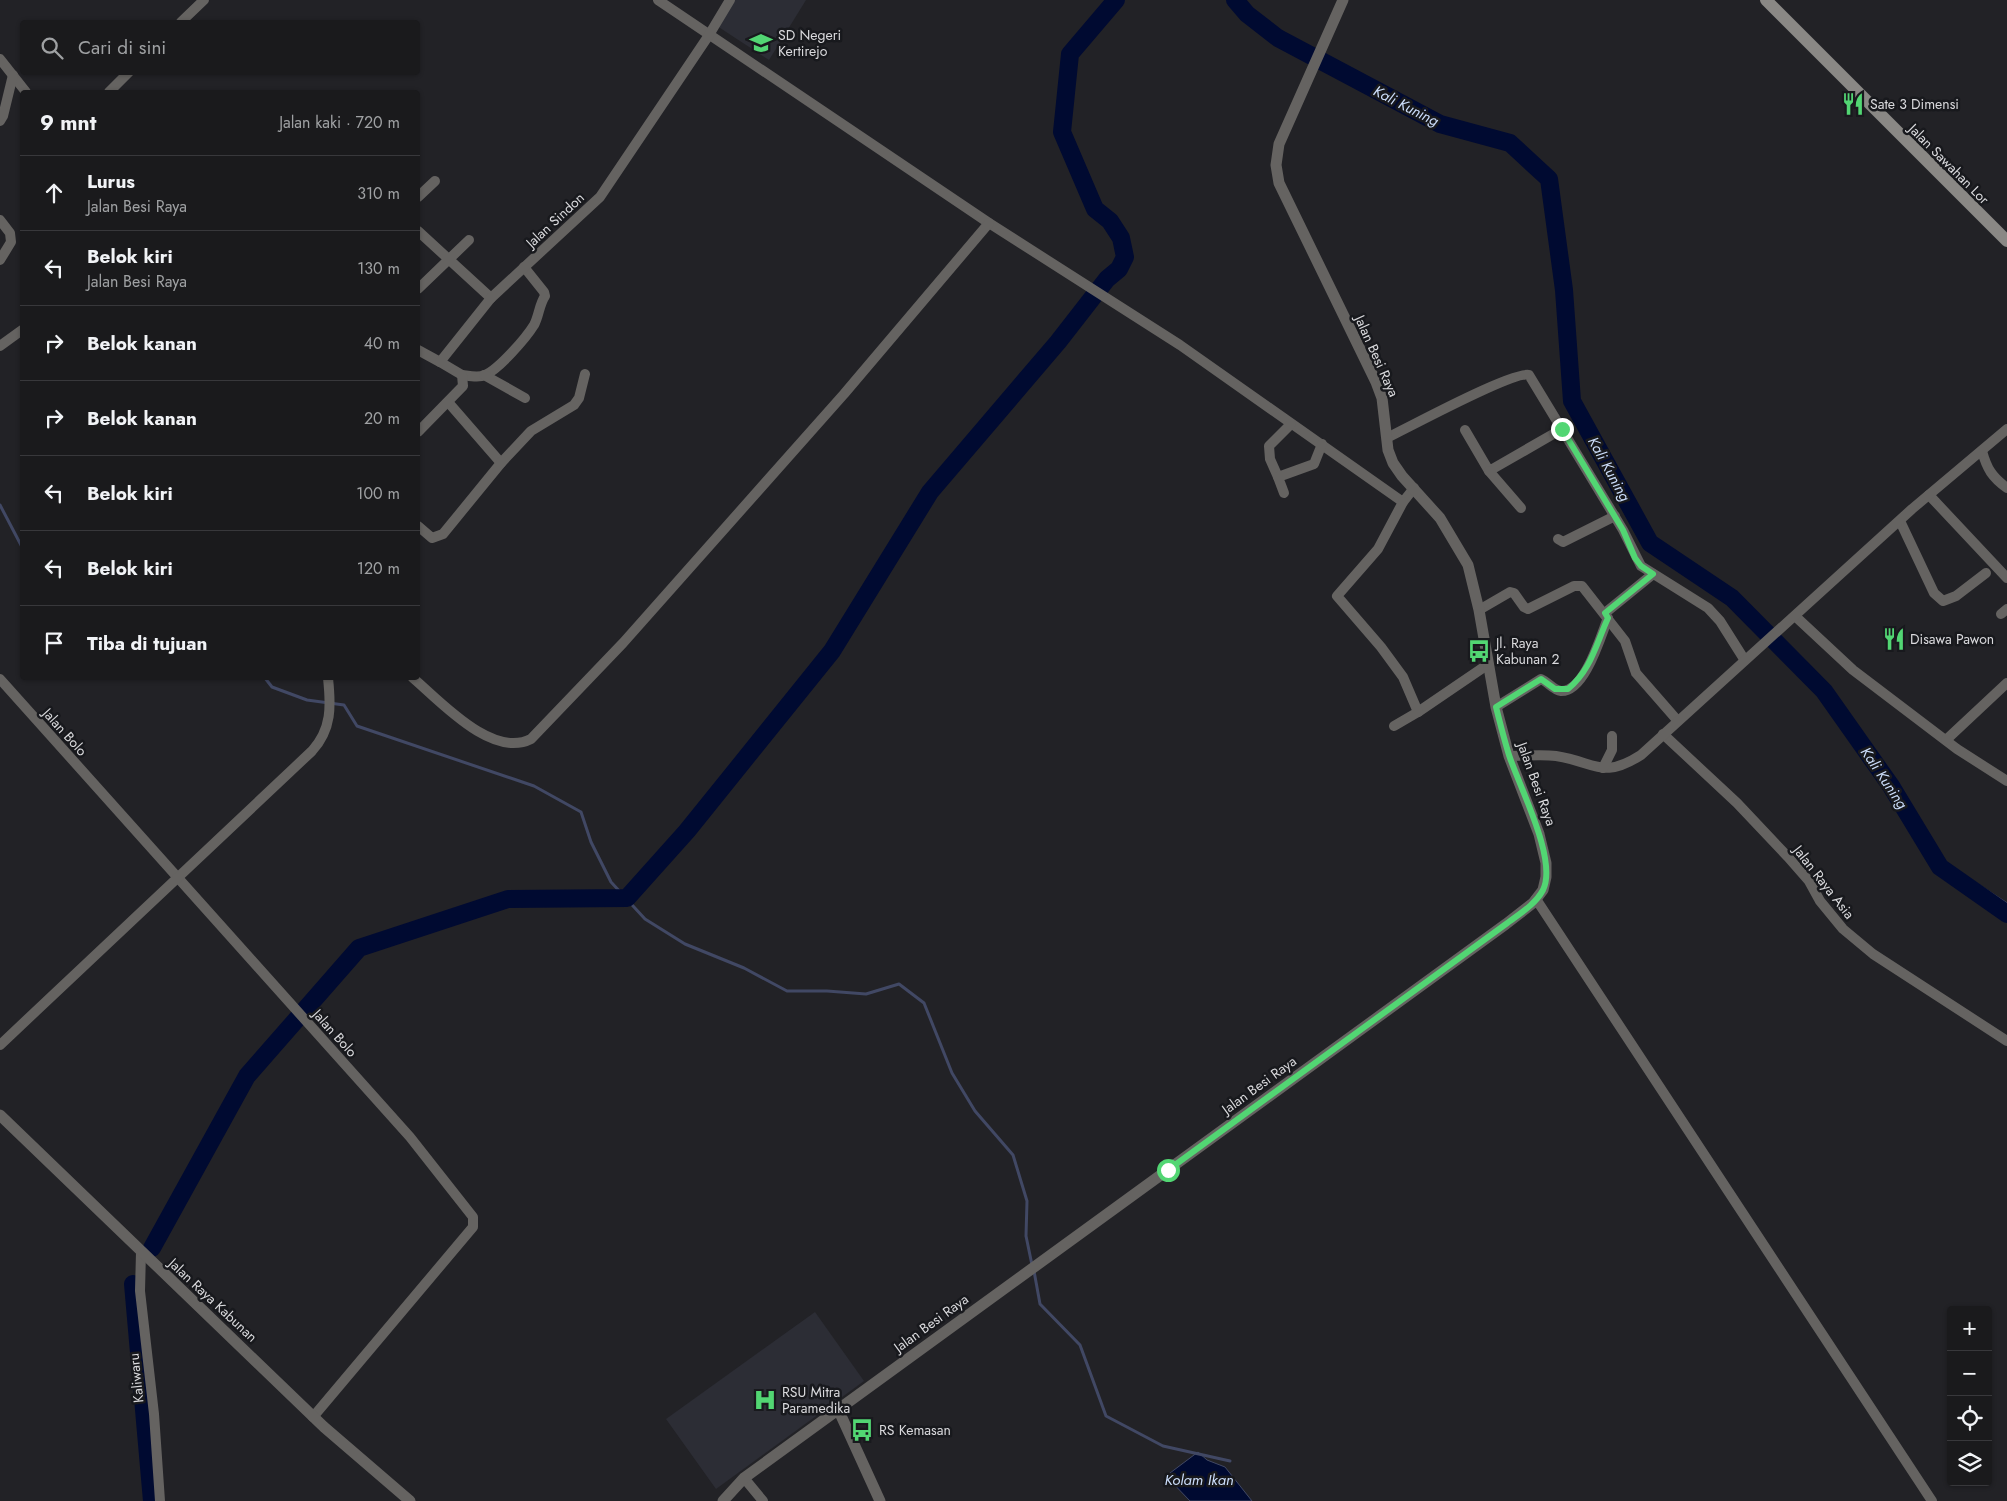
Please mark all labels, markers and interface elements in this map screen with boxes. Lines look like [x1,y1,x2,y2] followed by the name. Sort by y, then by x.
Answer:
[20,20,420,75] search box
[778,25,841,61] place label: SD Negeri Kertirejo
[748,30,774,56] school or university icon: SD Negeri Kertirejo
[38,34,66,62] icon: search
[78,34,166,61] text: Cari di sini
[1369,80,1443,132] water label: Kali Kuning
[1840,91,1866,117] restaurant icon: Sate 3 Dimensi
[1870,94,1959,114] place label: Sate 3 Dimensi
[40,108,96,138] text: 9 mnt
[279,111,400,134] text: Jalan kaki · 720 m
[1903,118,1994,209] street label: Jalan Sawahan Lor
[87,168,135,195] text: Lurus
[40,179,68,207] icon: ahead
[357,182,400,205] text: 310 m
[520,188,589,254] street label: Jalan Sindon
[87,195,187,218] text: Jalan Besi Raya
[87,243,173,270] text: Belok kiri
[40,254,68,282] icon: left
[357,257,400,280] text: 130 m
[87,270,187,293] text: Jalan Besi Raya
[1349,310,1404,400] street label: Jalan Besi Raya
[40,329,68,357] icon: right
[87,330,197,357] text: Belok kanan
[364,332,400,355] text: 40 m
[40,404,68,432] icon: right
[87,405,197,432] text: Belok kanan
[364,407,400,430] text: 20 m
[1551,418,1574,441] route end
[1582,433,1636,506] water label: Kali Kuning
[40,479,68,507] icon: left
[87,480,173,507] text: Belok kiri
[356,482,400,505] text: 100 m
[40,554,68,582] icon: left
[87,555,173,582] text: Belok kiri
[357,557,400,580] text: 120 m
[1881,626,1907,652] restaurant icon: Disawa Pawon
[40,629,68,657] icon: arrive
[1910,629,1994,649] place label: Disawa Pawon
[87,630,207,657] text: Tiba di tujuan
[1494,633,1560,669] place label: Jl. Raya Kabunan 2
[1466,638,1492,664] bus stop icon: Jl. Raya Kabunan 2
[37,702,92,760] street label: Jalan Bolo
[1512,738,1561,829] street label: Jalan Besi Raya
[1855,742,1913,814] water label: Kali Kuning
[1788,839,1859,923] street label: Jalan Raya Asia
[307,1003,362,1061] street label: Jalan Bolo
[1216,1051,1300,1120] street label: Jalan Besi Raya
[1157,1159,1180,1182] route start
[163,1252,262,1346] street label: Jalan Raya Kabunan
[888,1289,972,1358] street label: Jalan Besi Raya
[1947,1306,1992,1486] map controls
[1947,1306,1992,1351] button: +
[1947,1351,1992,1396] button: −
[123,1352,149,1404] street label: Kaliwaru
[782,1382,850,1418] place label: RSU Mitra Paramedika
[752,1387,778,1413] hospital icon: RSU Mitra Paramedika
[1947,1396,1992,1441] button: locate
[849,1417,875,1443] bus stop icon: RS Kemasan
[879,1420,951,1440] place label: RS Kemasan
[1947,1441,1992,1486] button: layers
[1164,1469,1234,1491] water label: Kolam Ikan

